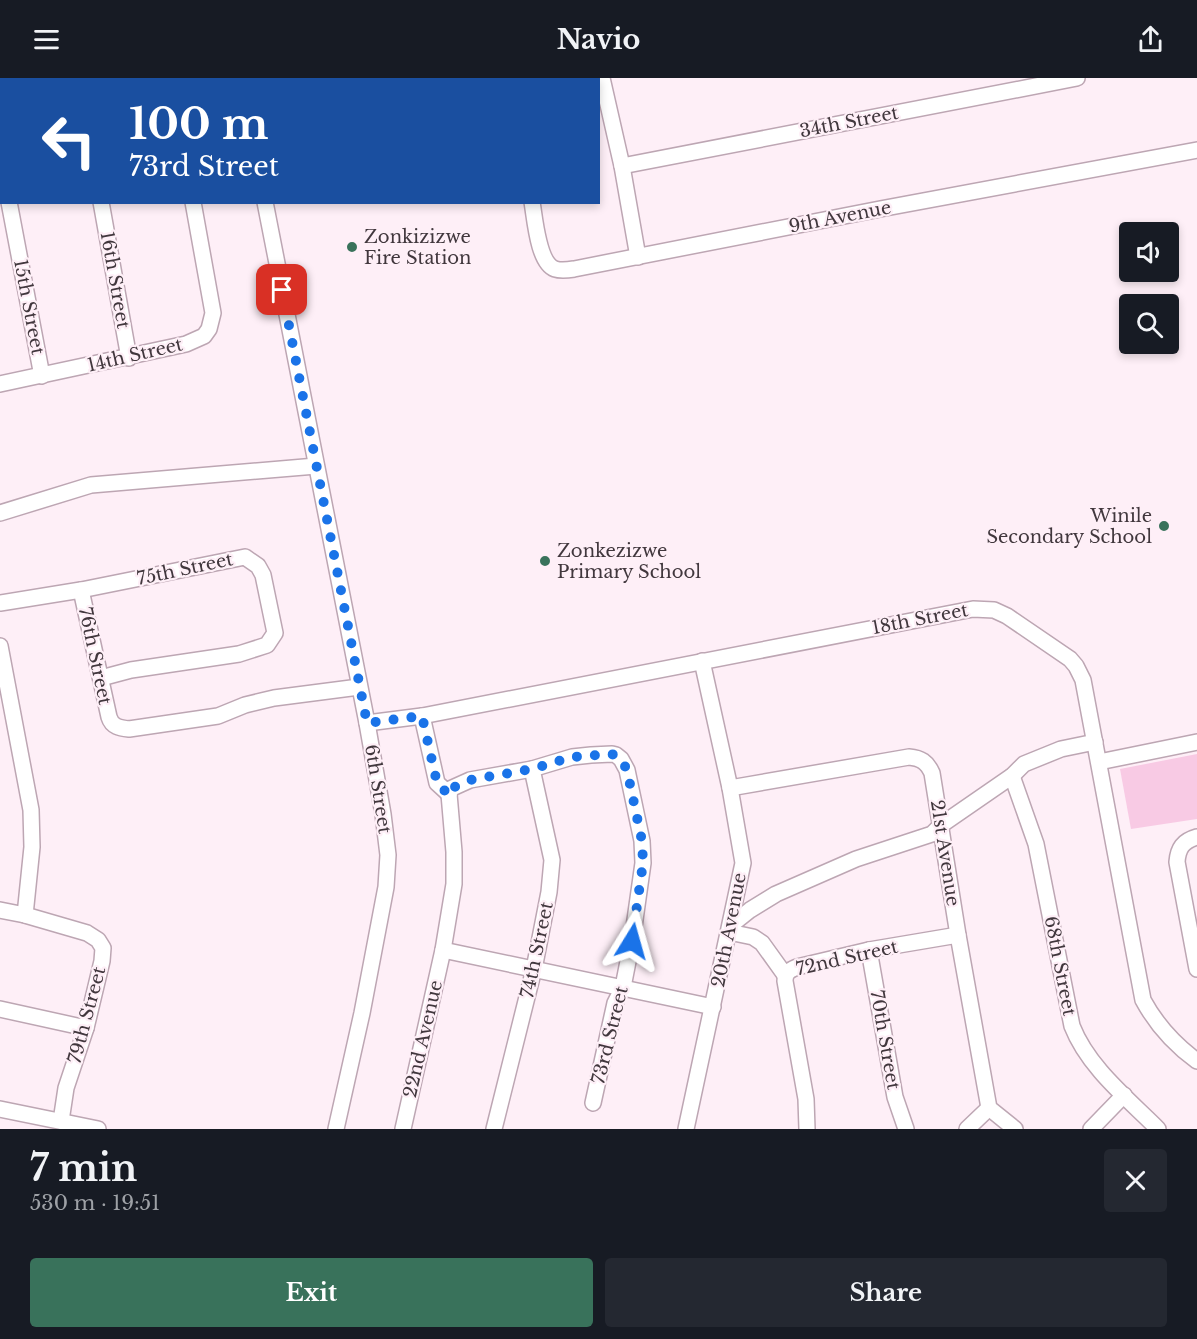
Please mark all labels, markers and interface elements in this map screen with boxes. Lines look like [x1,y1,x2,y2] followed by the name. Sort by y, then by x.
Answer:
[30,23,63,56] icon: menu
[557,23,640,56] text: Navio
[1134,23,1167,56] icon: share
[129,98,268,150] text: 100 m
[30,102,108,180] icon: left
[798,102,900,142] street label: 34th Street
[129,150,279,183] text: 73rd Street
[787,196,893,238] street label: 9th Avenue
[1119,222,1179,354] map controls
[1119,222,1179,282] button: sound
[364,226,471,269] place label: Zonkizizwe Fire Station
[96,230,134,330] street label: 16th Street
[345,240,359,254] marker: Zonkizizwe Fire Station
[9,257,49,357] street label: 15th Street
[256,264,307,315] pin
[265,273,298,306] icon: arrive
[1119,294,1179,354] button: search
[85,333,185,377] street label: 14th Street
[986,505,1152,548] place label: Winile Secondary School
[1157,519,1171,533] marker: Winile Secondary School
[557,540,701,583] place label: Zonkezizwe Primary School
[135,548,235,590] street label: 75th Street
[538,554,552,568] marker: Zonkezizwe Primary School
[870,599,970,639] street label: 18th Street
[74,605,116,707] street label: 76th Street
[360,743,396,835] street label: 6th Street
[926,798,964,908] street label: 21st Avenue
[707,871,751,989] street label: 20th Avenue
[516,900,558,1000] street label: 74th Street
[600,909,664,973] position arrow
[1040,914,1080,1018] street label: 68th Street
[794,936,900,980] street label: 72nd Street
[64,964,111,1066] street label: 79th Street
[399,978,447,1100] street label: 22nd Avenue
[587,984,633,1086] street label: 73rd Street
[865,989,905,1092] street label: 70th Street
[30,1146,137,1191] text: 7 min
[1104,1149,1167,1212] button: close
[30,1191,160,1215] text: 530 m · 19:51
[30,1258,593,1327] button: Exit
[605,1258,1167,1327] button: Share

